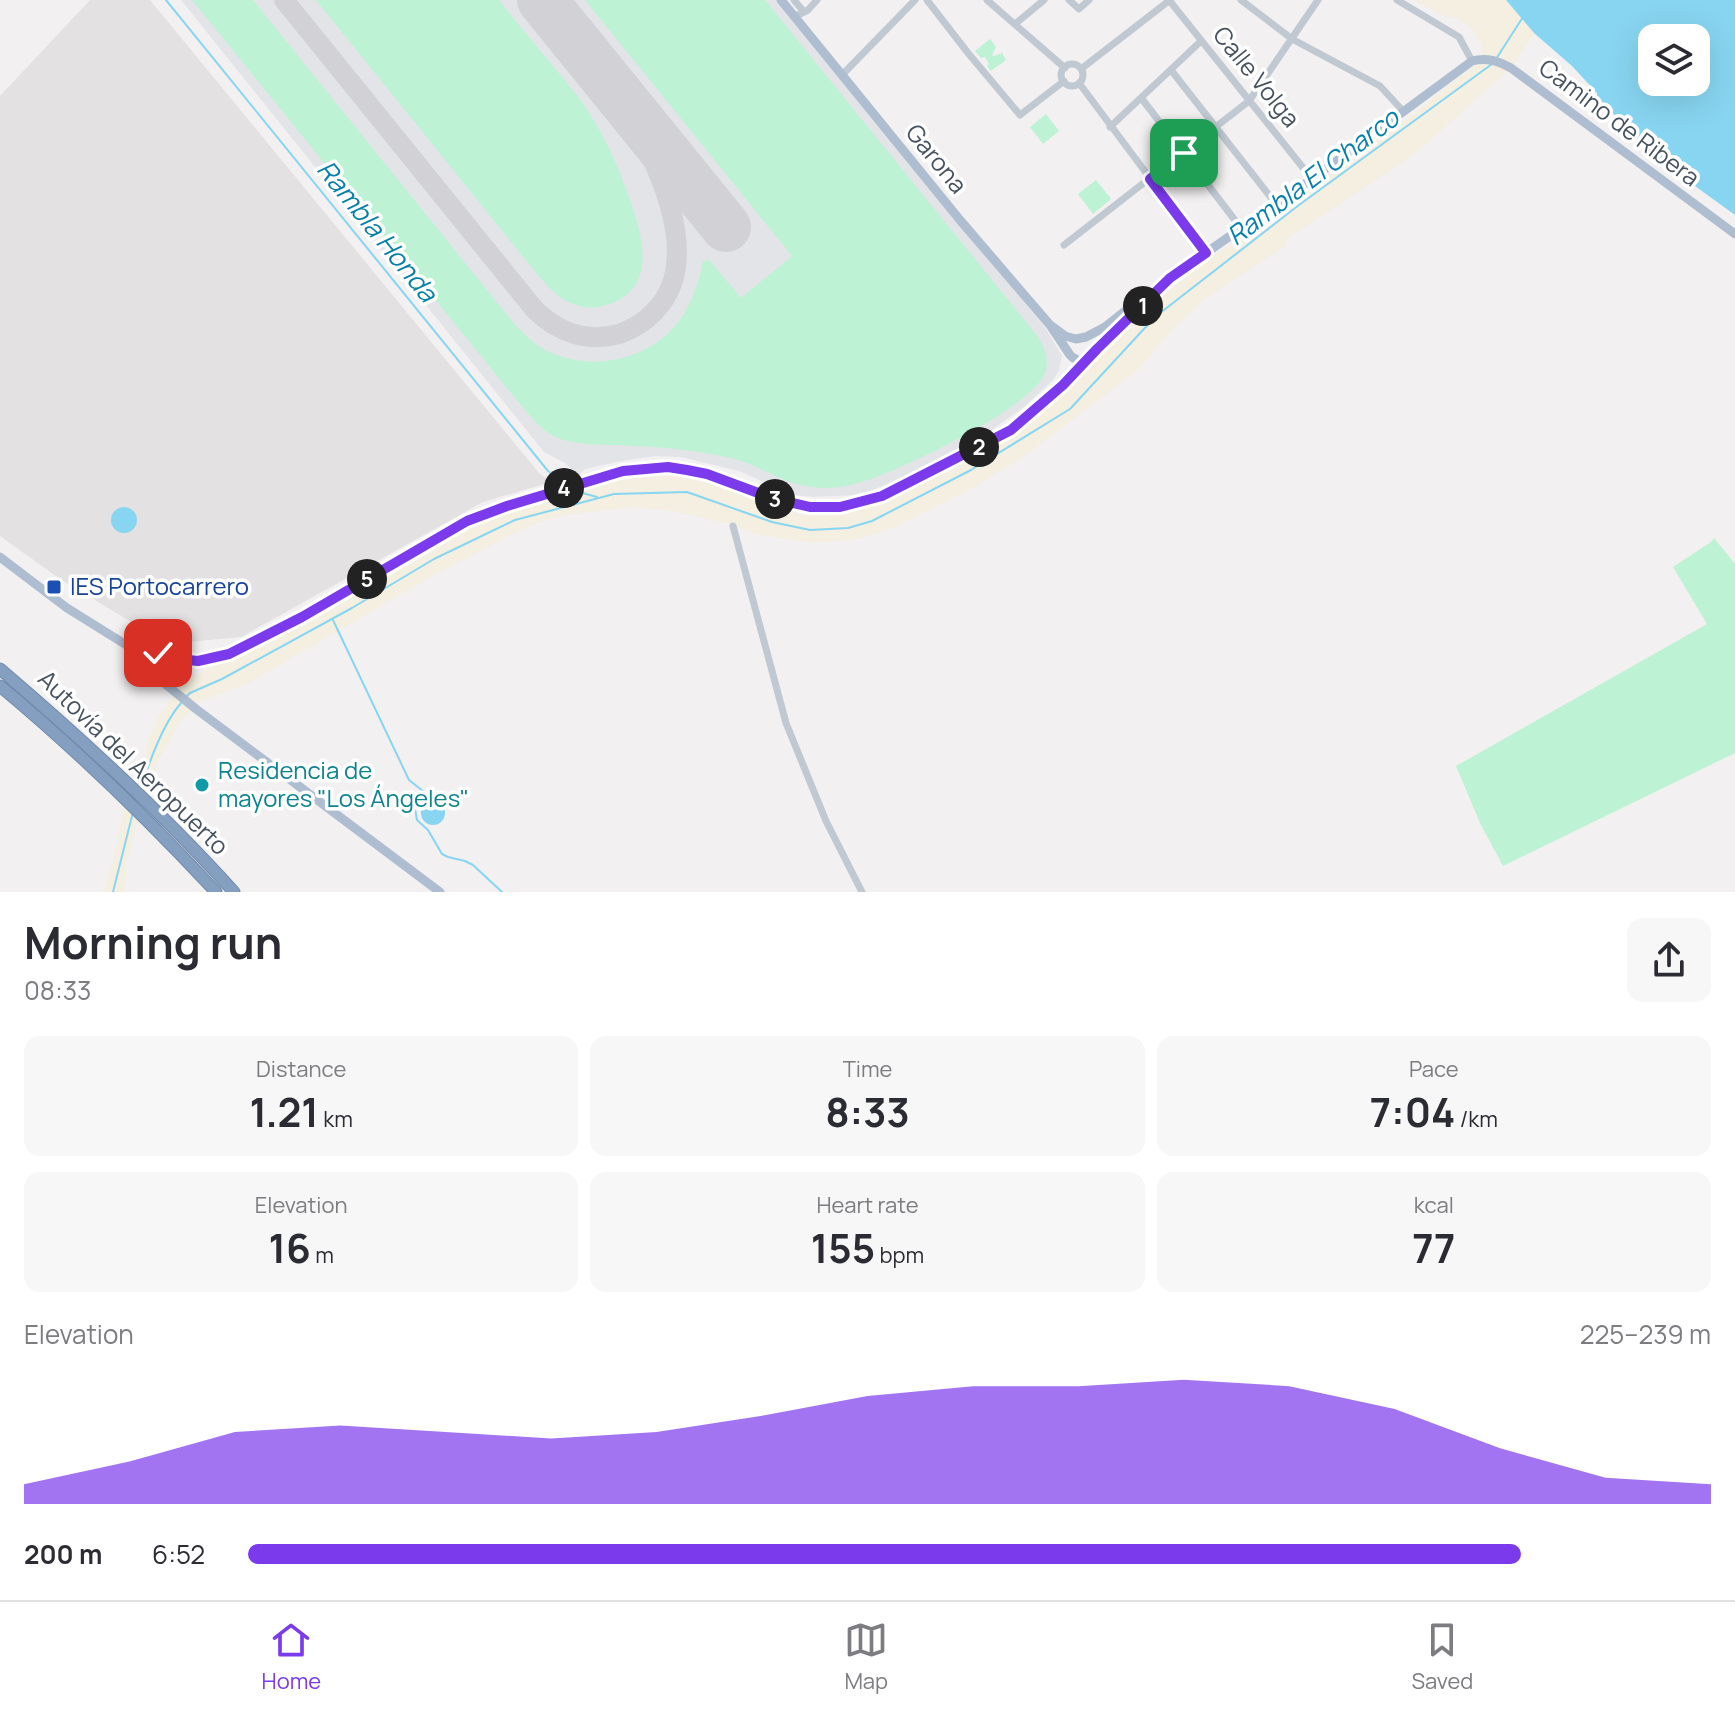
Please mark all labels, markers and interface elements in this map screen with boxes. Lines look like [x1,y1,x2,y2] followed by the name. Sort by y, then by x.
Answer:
[1206,19,1308,133] street label: Calle Volga
[1638,24,1710,96] map controls
[1638,24,1710,96] button: layers
[1533,50,1707,193] street label: Camino de Ribera
[1219,99,1407,253] water label: Rambla El Charco
[899,116,975,200] street label: Garona
[1150,119,1218,187] pin
[1162,131,1206,175] icon: arrive
[310,152,447,310] water label: Rambla Honda
[1123,286,1163,326] pin: 1
[1138,291,1148,321] text: 1
[959,427,999,467] pin: 2
[972,432,986,462] text: 2
[544,468,584,508] pin: 4
[557,473,571,503] text: 4
[755,479,795,519] pin: 3
[769,484,781,514] text: 3
[347,559,387,599] pin: 5
[361,564,373,594] text: 5
[70,569,249,602] place label: IES Portocarrero
[45,578,63,596] marker: IES Portocarrero
[124,619,192,687] pin
[136,631,180,675] icon: check
[32,662,237,862] street label: Autovía del Aeropuerto
[218,753,469,814] place label: Residencia de mayores "Los Ángeles"
[193,776,211,794] marker: Residencia de mayores "Los Ángeles"
[24,912,282,972] text: Morning run
[1627,918,1711,1002] button: share
[24,972,91,1008] text: 08:33
[256,1054,346,1084] text: Distance
[843,1054,892,1084] text: Time
[1409,1054,1459,1084] text: Pace
[249,1084,319,1139] text: 1.21
[825,1084,910,1139] text: 8:33
[1370,1084,1455,1139] text: 7:04
[319,1104,353,1134] text: km
[1455,1104,1498,1134] text: /km
[255,1190,348,1220] text: Elevation
[816,1190,919,1220] text: Heart rate
[1414,1190,1454,1220] text: kcal
[268,1220,311,1275] text: 16
[811,1220,875,1275] text: 155
[1412,1220,1455,1275] text: 77
[311,1240,334,1270] text: m
[875,1240,924,1270] text: bpm
[24,1316,134,1352] text: Elevation
[1580,1316,1711,1352] text: 225–239 m
[24,1536,102,1572] text: 200 m
[152,1536,205,1572] text: 6:52
[262,1618,321,1696] tab: Home
[844,1618,888,1696] tab: Map
[1411,1618,1473,1696] tab: Saved

